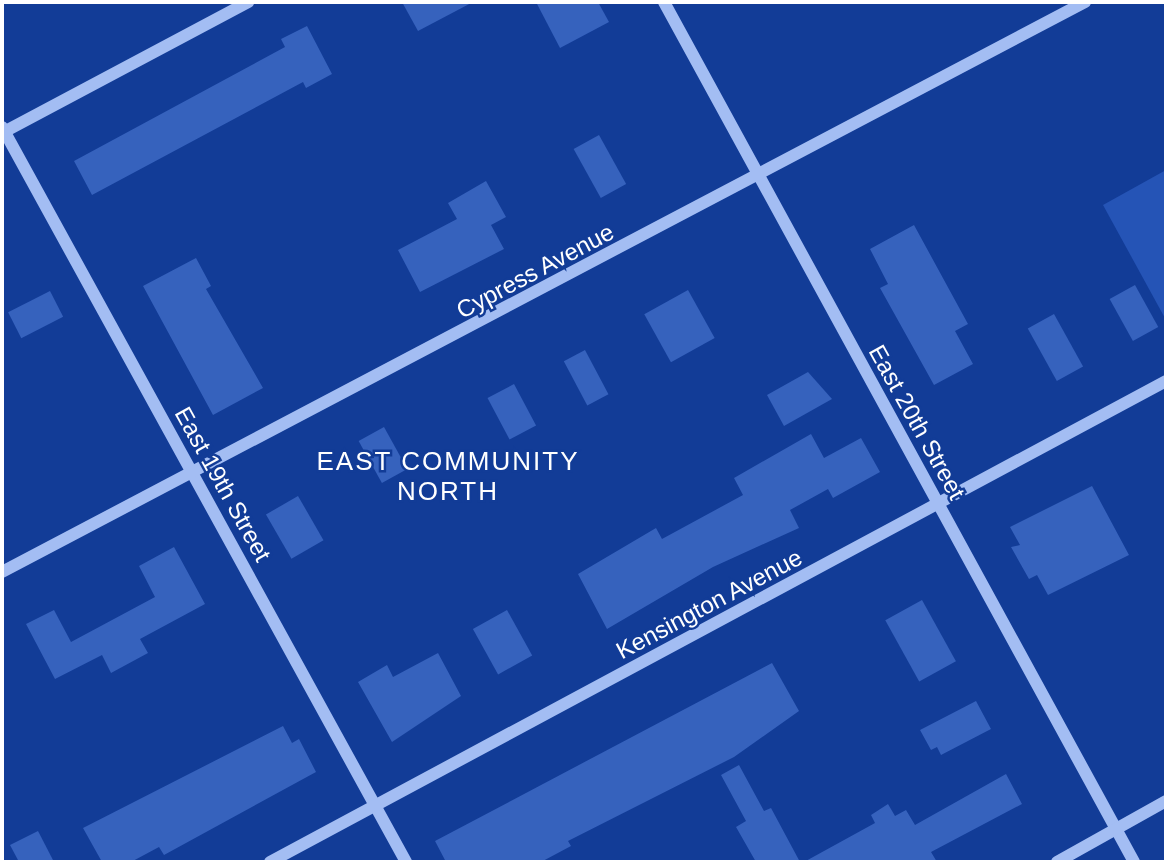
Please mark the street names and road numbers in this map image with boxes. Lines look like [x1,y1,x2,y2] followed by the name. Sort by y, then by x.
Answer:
[451,217,619,325] street label: Cypress Avenue
[863,340,971,504] street label: East 20th Street
[169,402,277,566] street label: East 19th Street
[611,543,807,665] street label: Kensington Avenue

